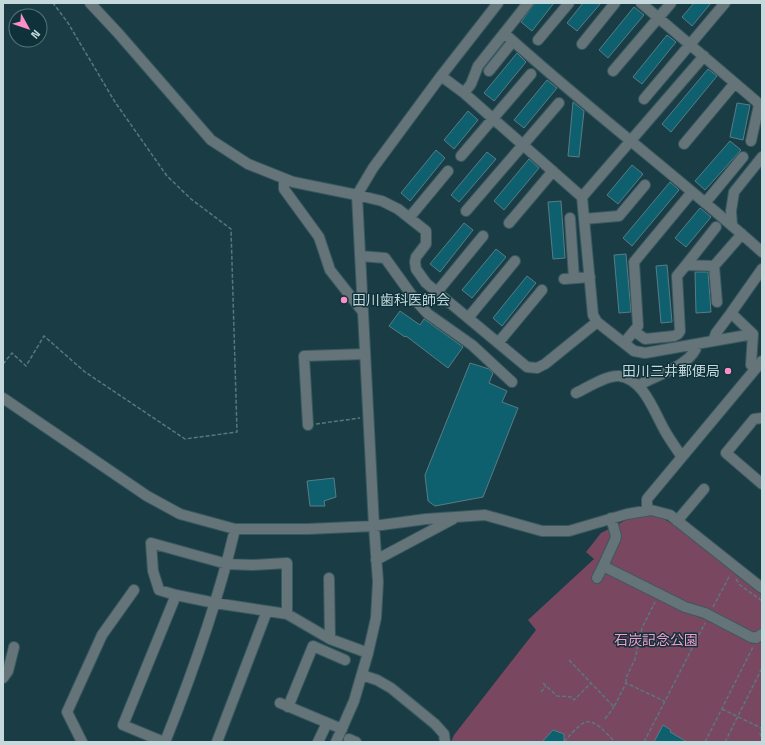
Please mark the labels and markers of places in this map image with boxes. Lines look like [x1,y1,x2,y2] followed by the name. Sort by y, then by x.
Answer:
[352,291,450,309] place label: 田川歯科医師会
[339,295,349,305] marker: 田川歯科医師会
[622,362,720,380] place label: 田川三井郵便局
[723,366,733,376] marker: 田川三井郵便局

